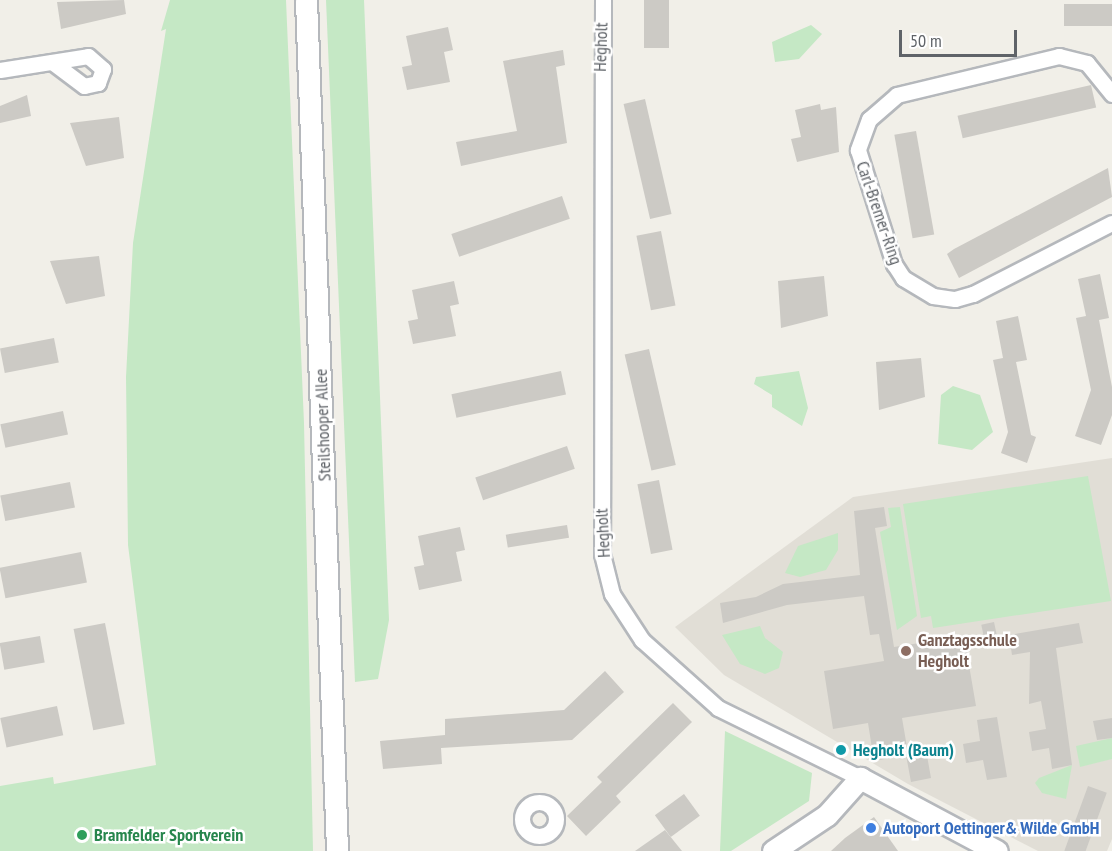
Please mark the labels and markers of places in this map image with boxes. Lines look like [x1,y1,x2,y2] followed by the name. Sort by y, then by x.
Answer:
[918,630,1017,672] place label: Ganztagsschule Hegholt
[899,644,913,658] marker: Ganztagsschule Hegholt
[853,739,954,761] place label: Hegholt (Baum)
[834,743,848,757] marker: Hegholt (Baum)
[883,817,1100,839] place label: Autoport Oettinger& Wilde GmbH
[864,821,878,835] marker: Autoport Oettinger& Wilde GmbH
[94,824,243,846] place label: Bramfelder Sportverein
[75,828,89,842] marker: Bramfelder Sportverein

